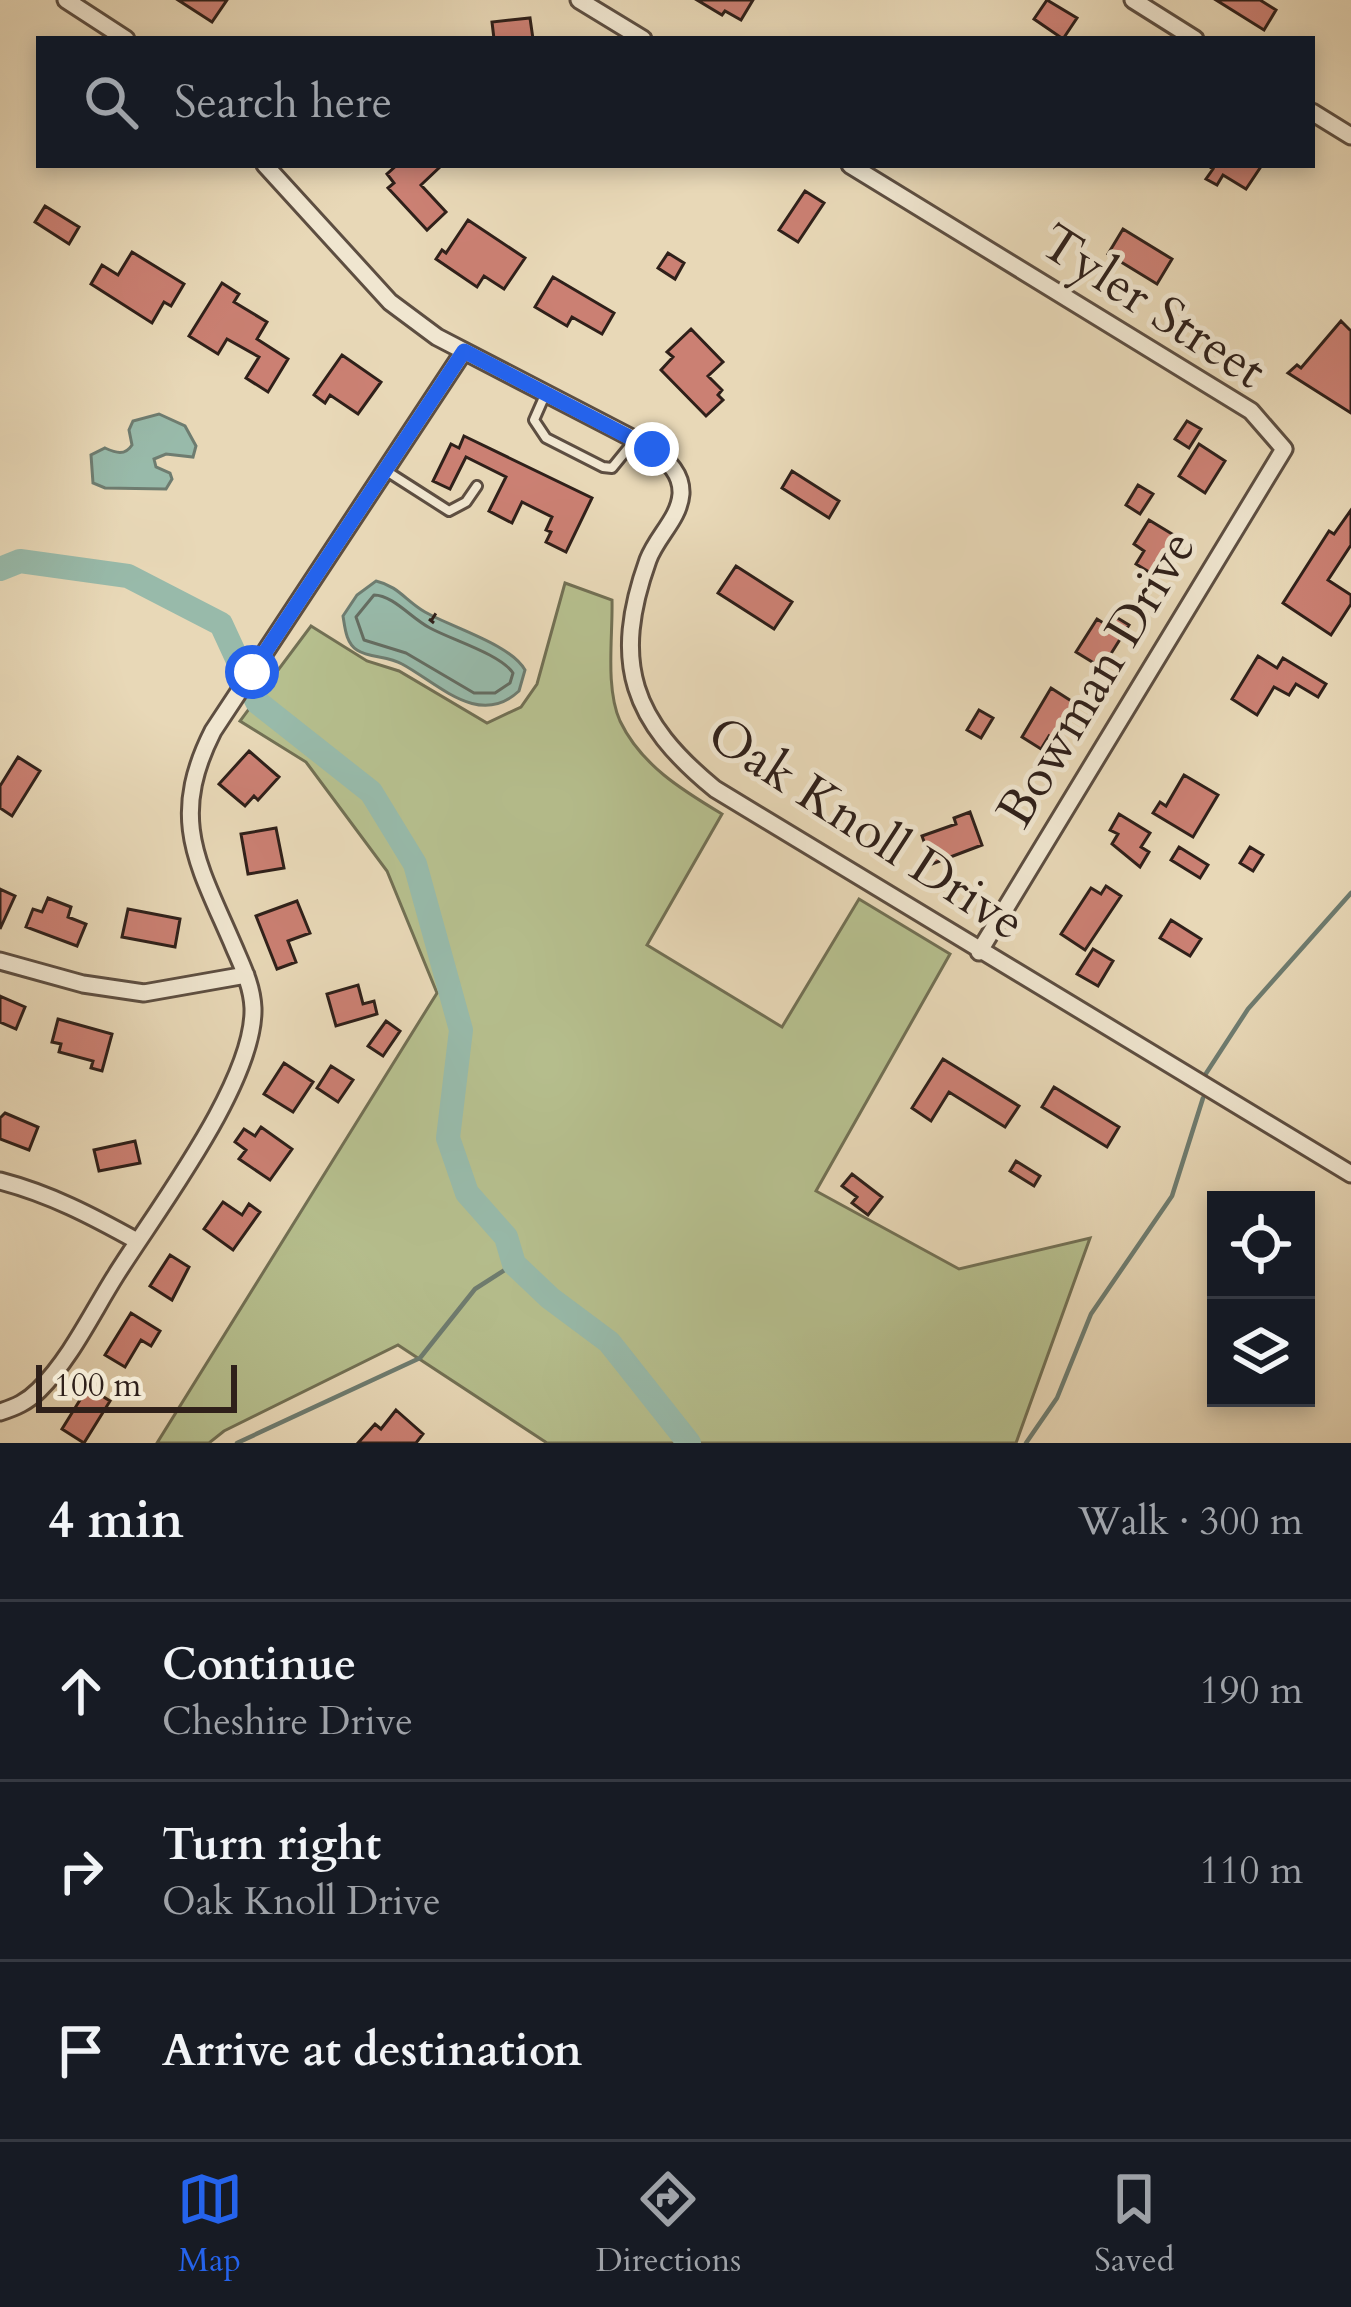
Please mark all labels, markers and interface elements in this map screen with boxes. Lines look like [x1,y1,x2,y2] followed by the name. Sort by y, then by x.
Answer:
[36,36,1315,168] search box
[78,69,144,135] icon: search
[174,72,392,133] text: Search here
[1027,208,1279,406] street label: Tyler Street
[625,422,679,476] route end
[981,518,1213,840] street label: Bowman Drive
[225,645,279,699] route start
[694,700,1038,957] street label: Oak Knoll Drive
[1207,1191,1315,1407] map controls
[1207,1191,1315,1299] button: locate
[1207,1299,1315,1407] button: layers
[36,1359,237,1412] scale bar
[54,1363,141,1408] text: 100 m
[48,1486,184,1556] text: 4 min
[1078,1495,1303,1548] text: Walk · 300 m
[162,1634,356,1695] text: Continue
[48,1658,114,1724] icon: ahead
[1200,1664,1303,1717] text: 190 m
[162,1695,413,1748] text: Cheshire Drive
[162,1814,381,1875] text: Turn right
[48,1838,114,1904] icon: right
[1200,1844,1303,1897] text: 110 m
[162,1875,441,1928] text: Oak Knoll Drive
[48,2018,114,2084] icon: arrive
[162,2020,582,2081] text: Arrive at destination
[177,2166,243,2283] tab: Map
[596,2166,741,2283] tab: Directions
[1094,2166,1174,2283] tab: Saved

